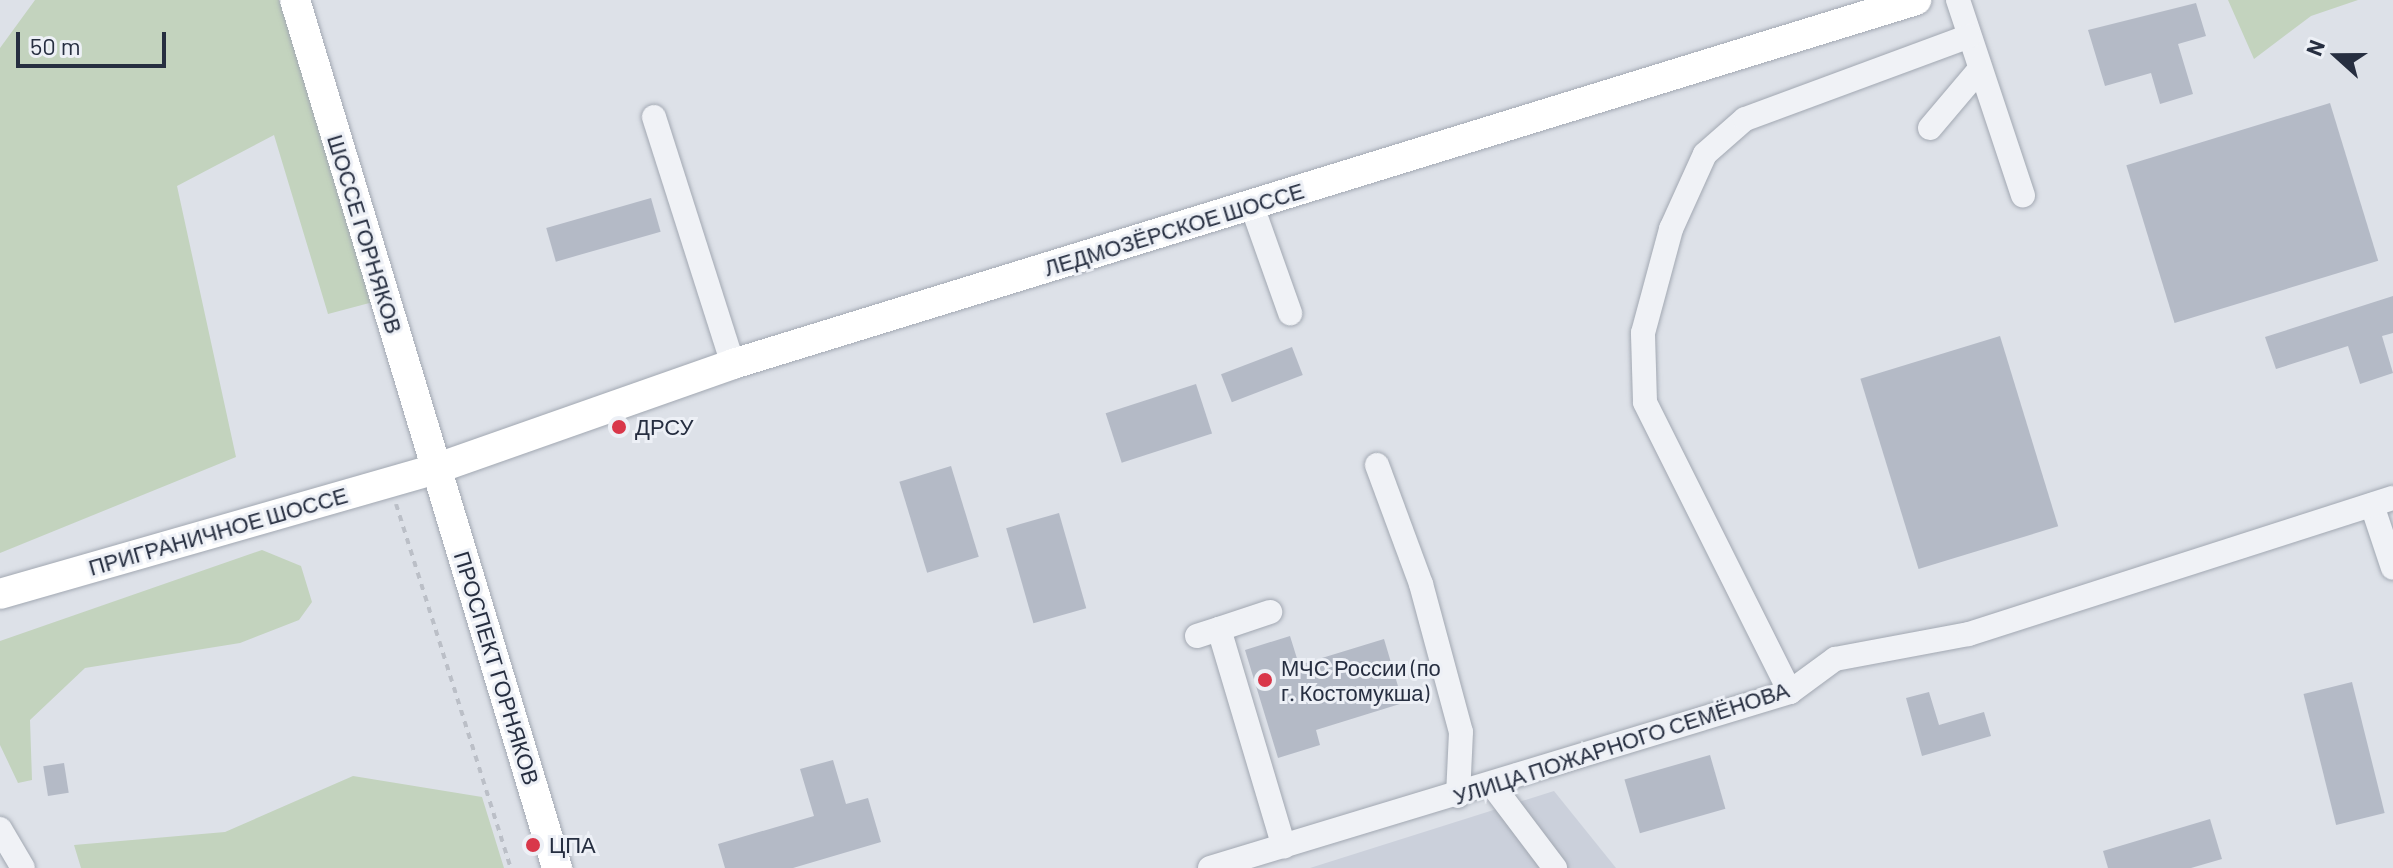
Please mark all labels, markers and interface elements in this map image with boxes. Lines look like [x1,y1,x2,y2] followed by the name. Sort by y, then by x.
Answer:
[20,16,170,66] scale bar
[2297,16,2377,96] north arrow
[30,31,81,60] text: 50 m
[2300,36,2329,59] text: N
[322,131,408,337] street label: ШОССЕ ГОРНЯКОВ
[1041,177,1307,281] street label: ЛЕДМОЗЁРСКОЕ ШОССЕ
[635,414,693,440] place label: ДРСУ
[610,418,628,436] marker: ДРСУ
[85,481,351,581] street label: ПРИГРАНИЧНОЕ ШОССЕ
[449,548,545,788] street label: ПРОСПЕКТ ГОРНЯКОВ
[1281,654,1441,706] place label: МЧС России (по г. Костомукша)
[1256,671,1274,689] marker: МЧС России (по г. Костомукша)
[1450,676,1792,810] street label: УЛИЦА ПОЖАРНОГО СЕМЁНОВА
[549,832,596,858] place label: ЦПА
[524,836,542,854] marker: ЦПА

